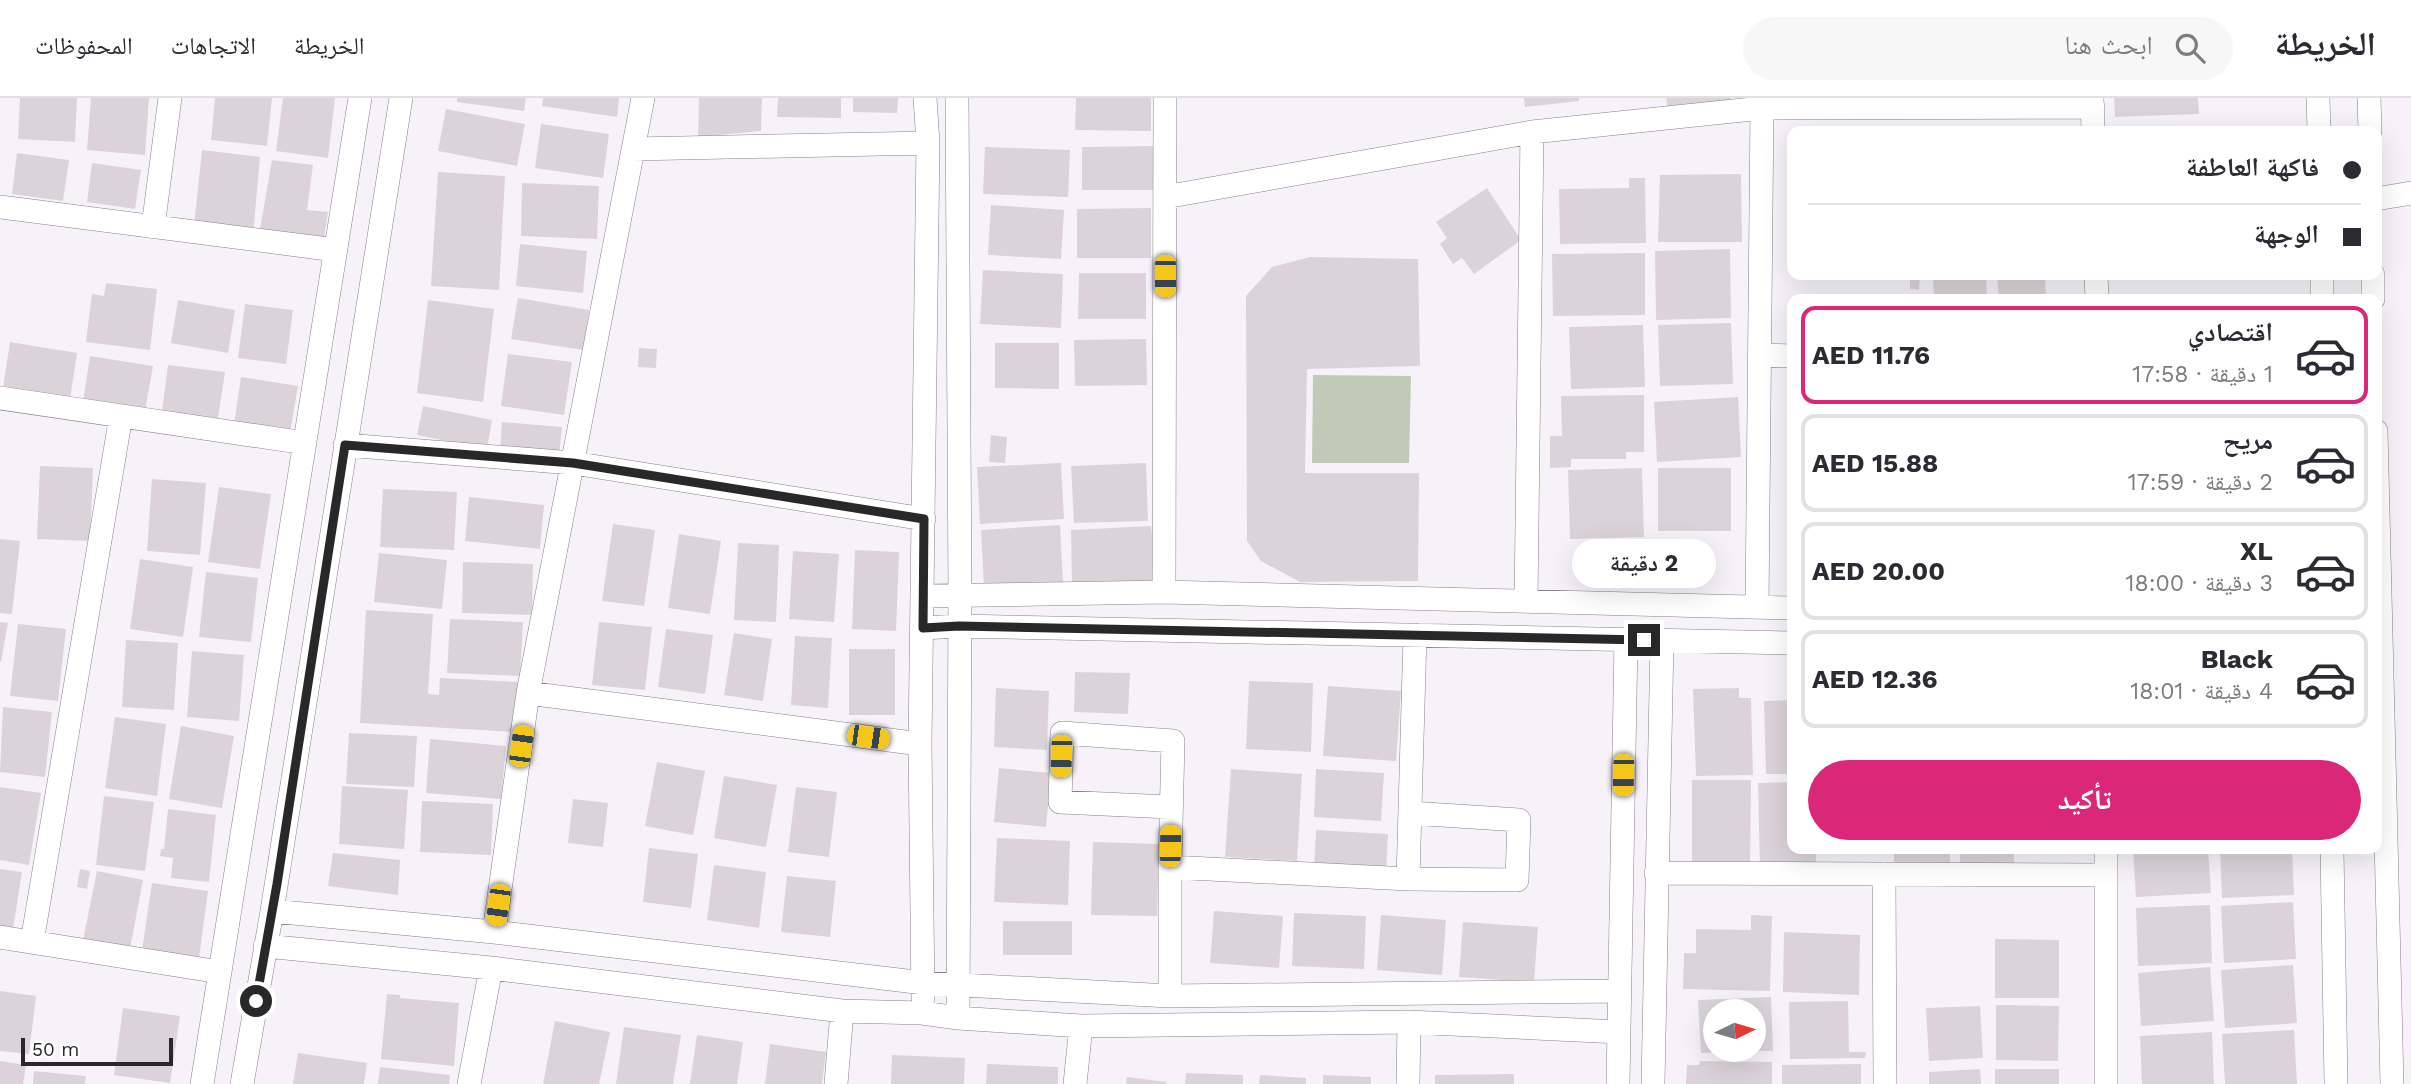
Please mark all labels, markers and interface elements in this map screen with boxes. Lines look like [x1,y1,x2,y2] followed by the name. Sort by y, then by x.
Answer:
[1743,17,2233,80] search box
[2275,24,2376,63] text: الخريطة
[2171,29,2209,67] icon: search
[2065,30,2153,60] text: ابحث هنا
[35,32,133,60] text: المحفوظات
[171,32,256,60] text: الاتجاهات
[294,32,365,60] text: الخريطة
[2186,152,2319,182] text: فاكهة العاطفة
[2254,219,2319,249] text: الوجهة
[1155,255,1176,297] car
[2188,317,2273,347] text: اقتصادي
[2294,324,2357,387] icon: car
[1812,340,1930,370] text: AED 11.76
[2132,361,2273,388] text: 1 دقيقة · 17:58
[2223,425,2273,455] text: مريح
[2294,432,2357,495] icon: car
[1812,448,1938,478] text: AED 15.88
[2128,469,2273,496] text: 2 دقيقة · 17:59
[2240,536,2273,566] text: XL
[1572,538,1716,588] callout: 2 دقيقة
[2294,540,2357,603] icon: car
[1610,550,1678,577] text: 2 دقيقة
[1812,556,1945,586] text: AED 20.00
[2126,570,2273,597] text: 3 دقيقة · 18:00
[1628,624,1660,656] route end
[2201,644,2273,674] text: Black
[2294,648,2357,711] icon: car
[1812,664,1938,694] text: AED 12.36
[2130,678,2273,705] text: 4 دقيقة · 18:01
[508,724,535,768] car
[846,724,891,750] car
[1050,735,1073,777] car
[1613,754,1634,796] car
[1808,760,2361,840] button: تأكيد
[1160,825,1181,867] car
[485,883,512,927] car
[240,985,272,1017] route start
[1703,999,1766,1062] north arrow
[1703,999,1766,1062] map controls
[21,1035,173,1067] scale bar
[32,1038,79,1061] text: 50 m

